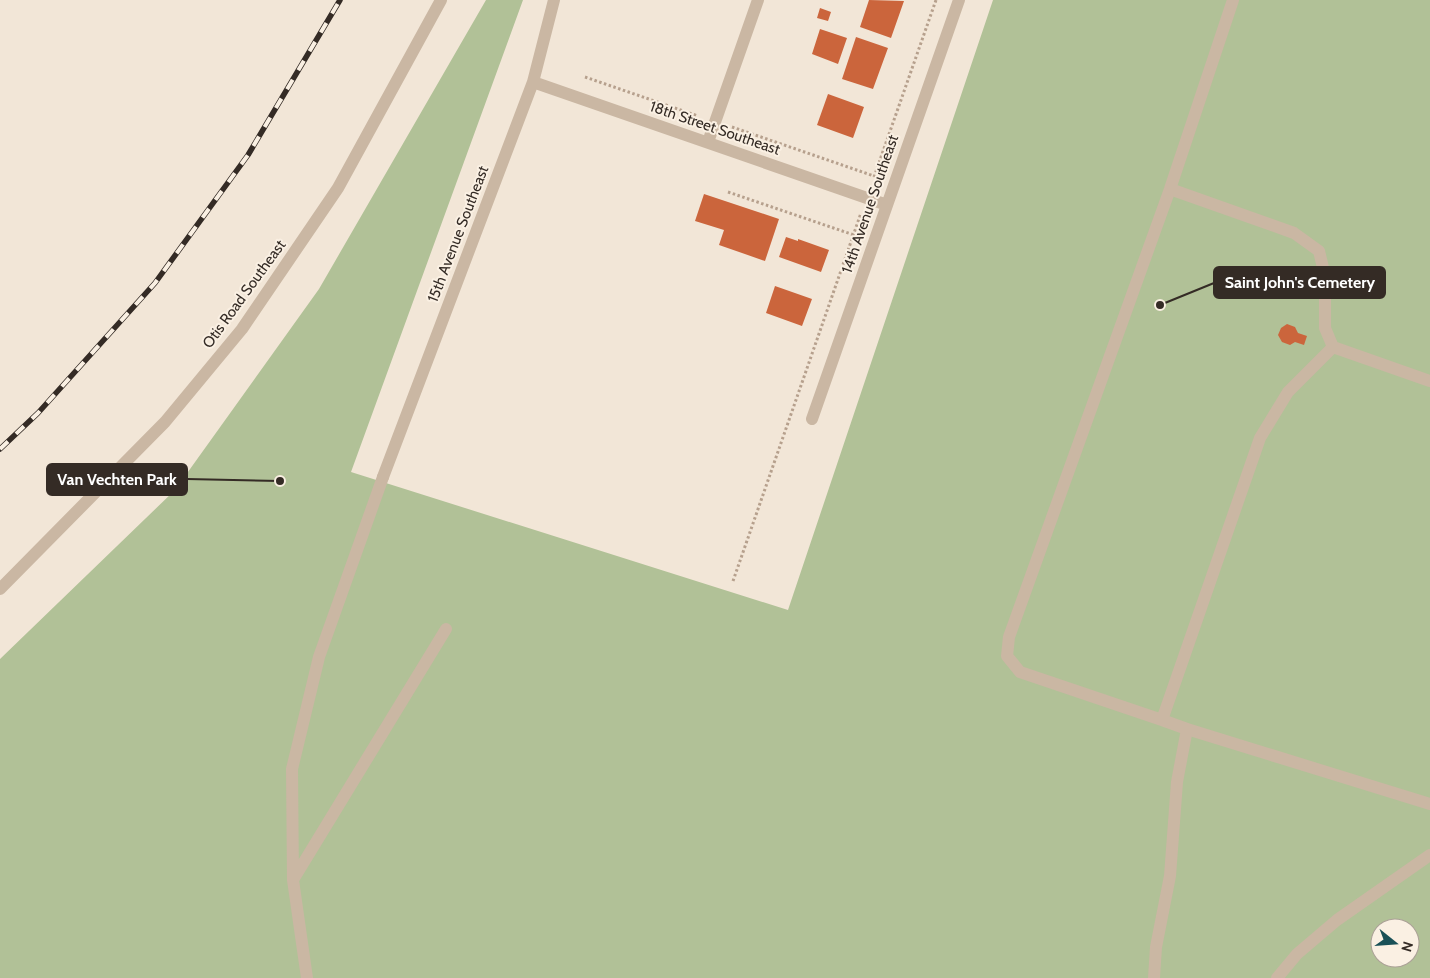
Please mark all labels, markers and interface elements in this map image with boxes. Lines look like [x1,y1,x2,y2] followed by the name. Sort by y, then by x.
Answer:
[647,97,783,159] street label: 18th Street Southeast
[838,132,902,276] street label: 14th Avenue Southeast
[424,163,492,305] street label: 15th Avenue Southeast
[199,236,289,352] street label: Otis Road Southeast
[1214,267,1385,298] callout: Saint John's Cemetery
[1225,273,1376,292] text: Saint John's Cemetery
[47,464,187,495] callout: Van Vechten Park
[57,470,177,489] text: Van Vechten Park
[1370,918,1420,968] north arrow
[1397,939,1417,954] text: N

